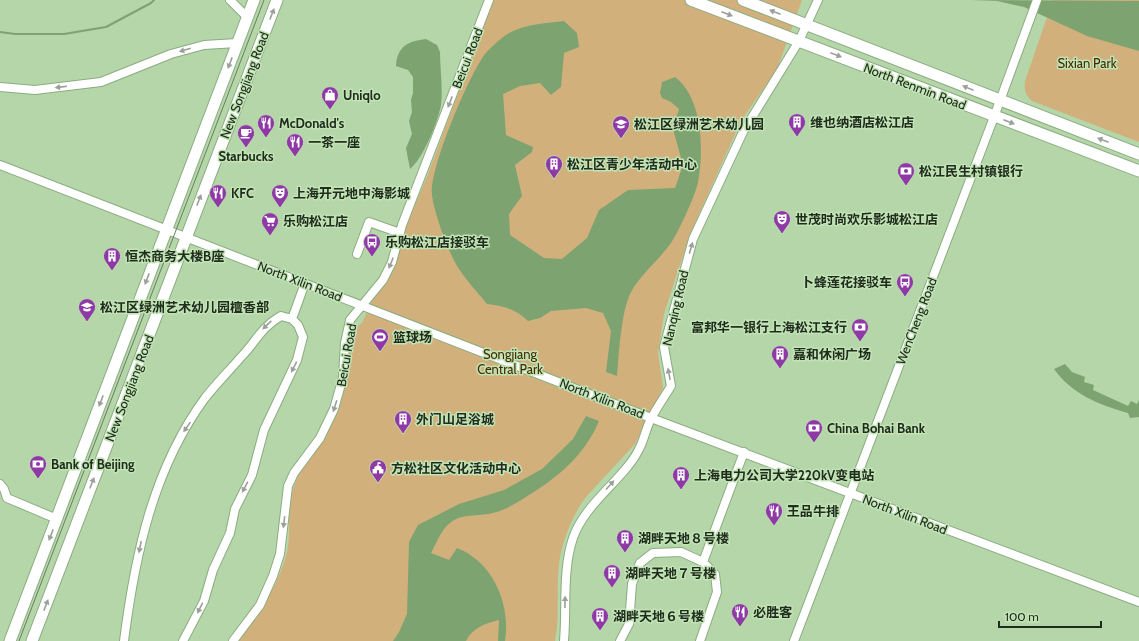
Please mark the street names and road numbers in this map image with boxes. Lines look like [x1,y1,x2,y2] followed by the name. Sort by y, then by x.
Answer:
[448,25,486,91] street label: Beicui Road
[216,29,273,141] street label: New Songjiang Road
[861,59,969,113] street label: North Renmin Road
[255,257,345,305] street label: North Xilin Road
[659,268,691,348] street label: Nanqing Road
[892,275,940,367] street label: WenCheng Road
[333,322,359,388] street label: Beicui Road
[101,332,158,444] street label: New Songjiang Road
[557,374,647,422] street label: North Xilin Road
[860,490,950,538] street label: North Xilin Road

